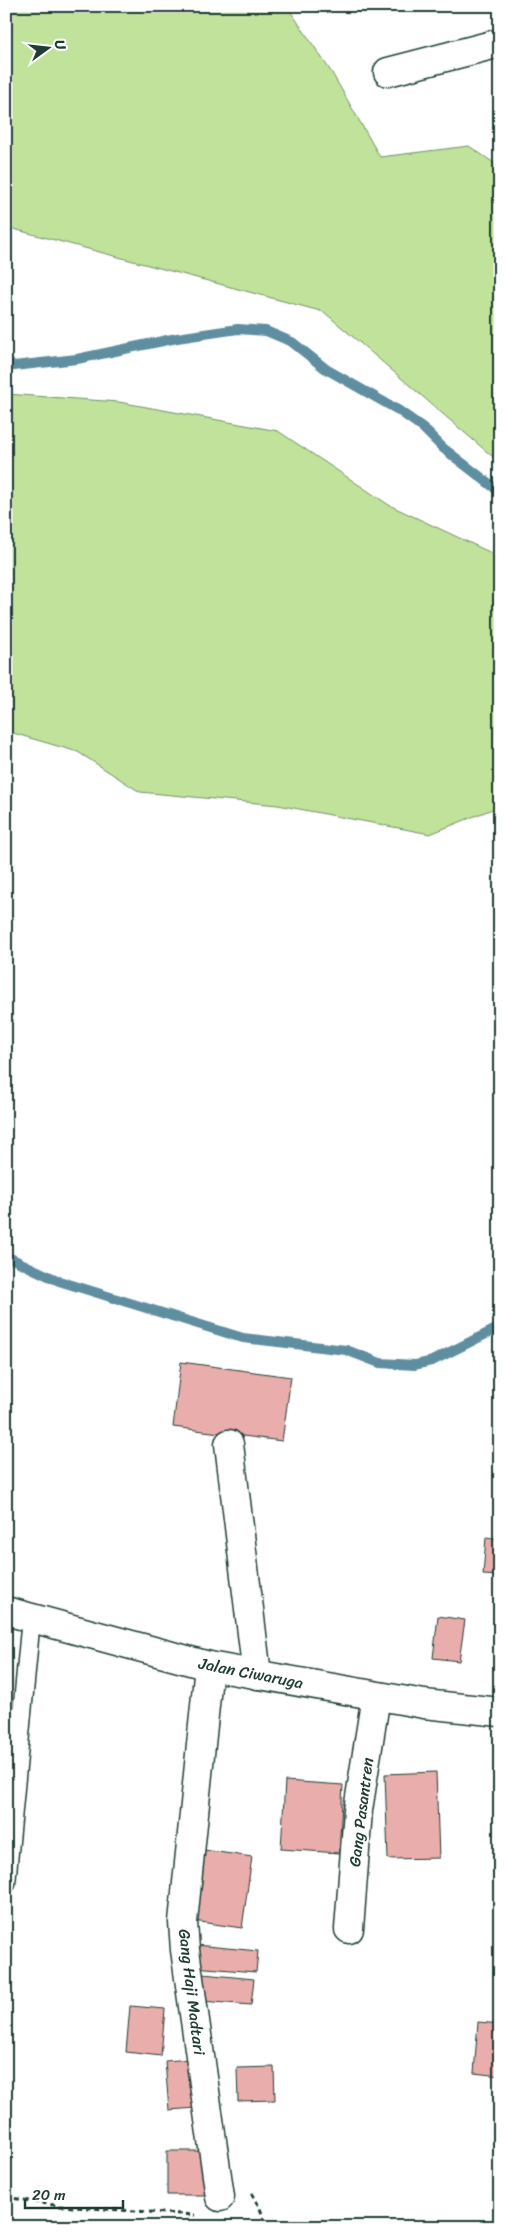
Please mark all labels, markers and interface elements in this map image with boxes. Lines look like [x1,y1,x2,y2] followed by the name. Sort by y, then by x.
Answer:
[22,22,72,72] north arrow
[47,37,74,53] text: U
[195,1648,306,1697] street label: Jalan Ciwaruga
[340,1755,382,1868] street label: Gang Pasantren
[170,1927,214,2057] street label: Gang Haji Madtari
[25,2178,122,2210] scale bar
[32,2182,66,2208] text: 20 m

